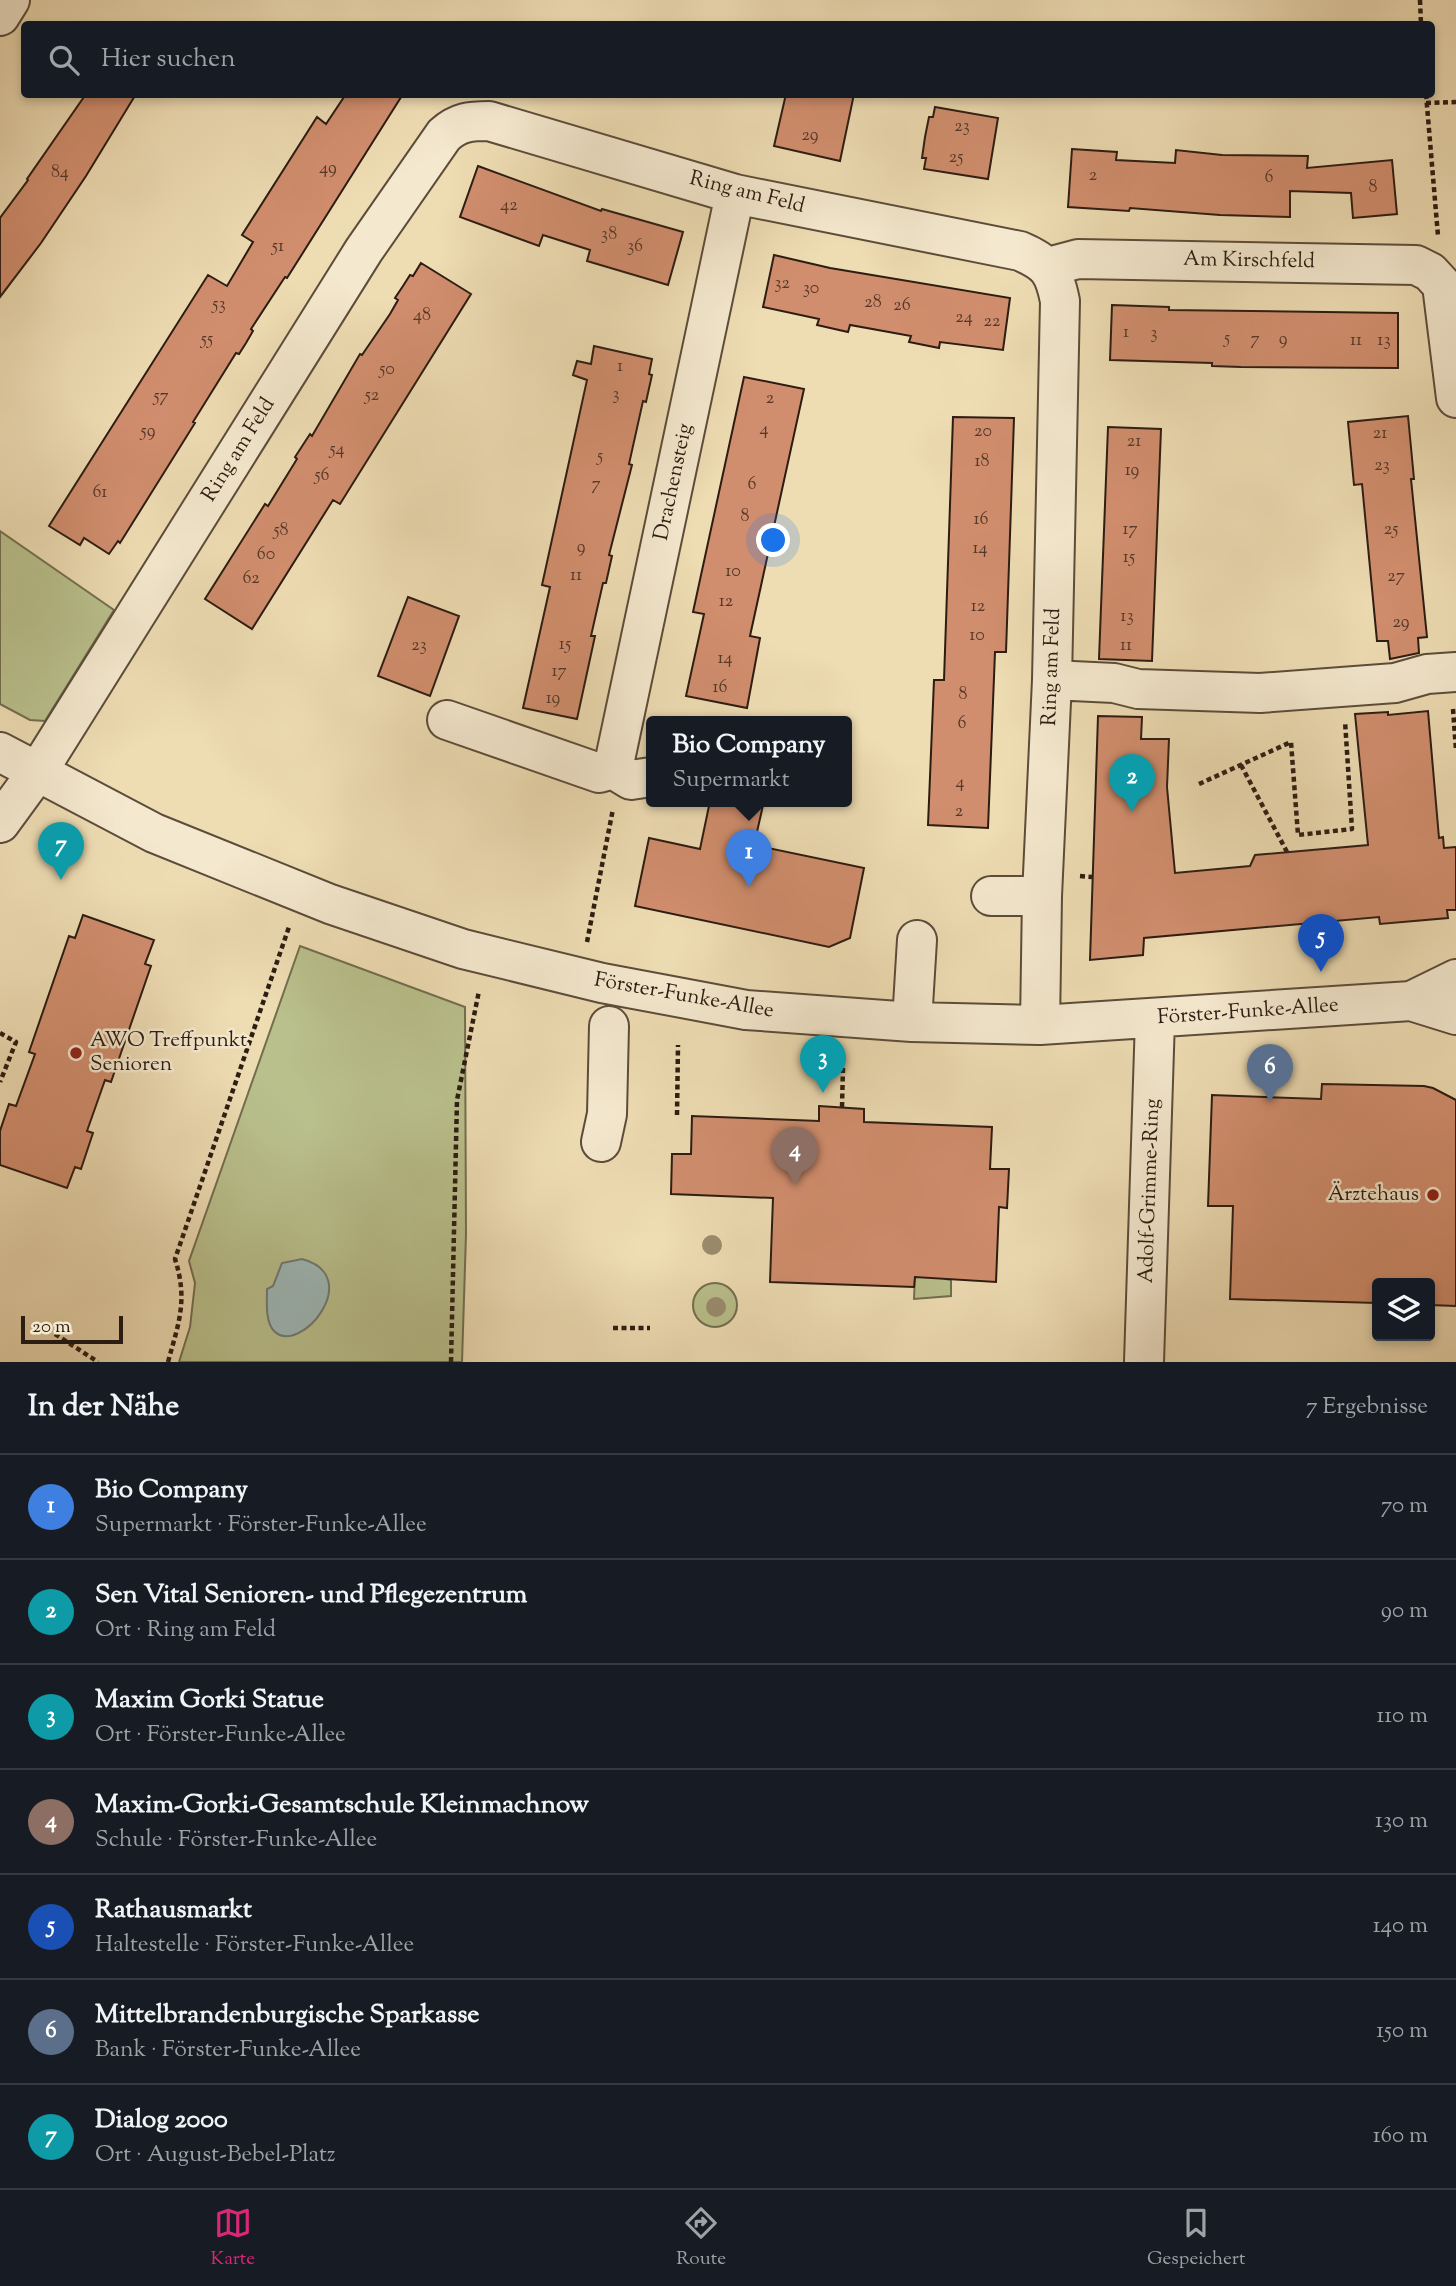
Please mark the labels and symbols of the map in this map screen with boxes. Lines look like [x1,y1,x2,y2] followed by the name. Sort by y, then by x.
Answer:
[954,114,970,140] house number: 23
[801,123,819,149] house number: 29
[949,145,963,171] house number: 25
[319,156,337,182] house number: 49
[51,160,69,186] house number: 84
[1089,163,1098,189] house number: 2
[686,164,808,222] street label: Ring am Feld
[1265,165,1274,191] house number: 6
[1369,175,1378,201] house number: 8
[500,193,518,219] house number: 42
[601,222,617,248] house number: 38
[271,234,284,260] house number: 51
[627,234,643,260] house number: 36
[1183,245,1315,277] street label: Am Kirschfeld
[774,271,790,297] house number: 32
[803,276,819,302] house number: 30
[864,290,882,316] house number: 28
[211,292,226,318] house number: 53
[893,293,911,319] house number: 26
[413,303,431,329] house number: 48
[955,305,973,331] house number: 24
[984,309,1001,335] house number: 22
[1123,320,1129,346] house number: 1
[1150,321,1158,347] house number: 3
[1223,326,1230,352] house number: 5
[200,327,213,353] house number: 55
[1250,327,1260,353] house number: 7
[1279,327,1288,353] house number: 9
[1350,328,1362,354] house number: 11
[1377,328,1391,354] house number: 13
[617,354,623,380] house number: 1
[378,357,395,383] house number: 50
[612,382,620,408] house number: 3
[364,383,380,409] house number: 52
[152,384,169,410] house number: 57
[766,386,775,412] house number: 2
[195,392,283,508] street label: Ring am Feld
[759,417,769,443] house number: 4
[140,419,156,445] house number: 59
[974,419,992,445] house number: 20
[647,421,701,543] street label: Drachensteig
[1373,421,1387,447] house number: 21
[1127,429,1141,455] house number: 21
[328,437,345,463] house number: 54
[596,444,603,470] house number: 5
[974,449,990,475] house number: 18
[1374,453,1390,479] house number: 23
[1125,458,1140,484] house number: 19
[313,463,330,489] house number: 56
[591,472,601,498] house number: 7
[748,472,757,498] house number: 6
[93,480,107,506] house number: 61
[741,504,750,530] house number: 8
[973,507,989,533] house number: 16
[1122,517,1138,543] house number: 17
[1384,517,1398,543] house number: 25
[272,518,289,544] house number: 58
[756,523,790,557] your location
[577,535,586,561] house number: 9
[972,536,988,562] house number: 14
[257,542,275,568] house number: 60
[1123,545,1135,571] house number: 15
[725,559,741,585] house number: 10
[570,563,582,589] house number: 11
[1387,564,1405,590] house number: 27
[242,566,260,592] house number: 62
[719,589,734,615] house number: 12
[971,594,986,620] house number: 12
[1120,604,1134,630] house number: 13
[1035,607,1069,726] street label: Ring am Feld
[1392,610,1410,636] house number: 29
[969,623,985,649] house number: 10
[559,632,571,658] house number: 15
[411,633,427,659] house number: 23
[1120,633,1132,659] house number: 11
[717,646,733,672] house number: 14
[551,659,567,685] house number: 17
[712,675,728,701] house number: 16
[959,682,968,708] house number: 8
[546,686,561,712] house number: 19
[958,711,967,737] house number: 6
[1109,754,1155,812] pin: 2
[955,770,965,796] house number: 4
[955,799,964,825] house number: 2
[38,822,84,880] pin: 7
[726,829,772,887] pin: 1
[1298,914,1344,972] pin: 5
[592,965,776,1027] street label: Förster-Funke-Allee
[1156,991,1340,1033] street label: Förster-Funke-Allee
[90,1026,247,1080] place label: AWO Treffpunkt Senioren
[800,1035,846,1093] pin: 3
[1247,1044,1293,1102] pin: 6
[68,1045,84,1061] marker: AWO Treffpunkt Senioren
[1132,1098,1168,1284] street label: Adolf-Grimme-Ring
[772,1127,818,1185] pin: 4
[1328,1180,1419,1210] place label: Ärztehaus
[1425,1187,1441,1203] marker: Ärztehaus
[21,1313,122,1345] scale bar

